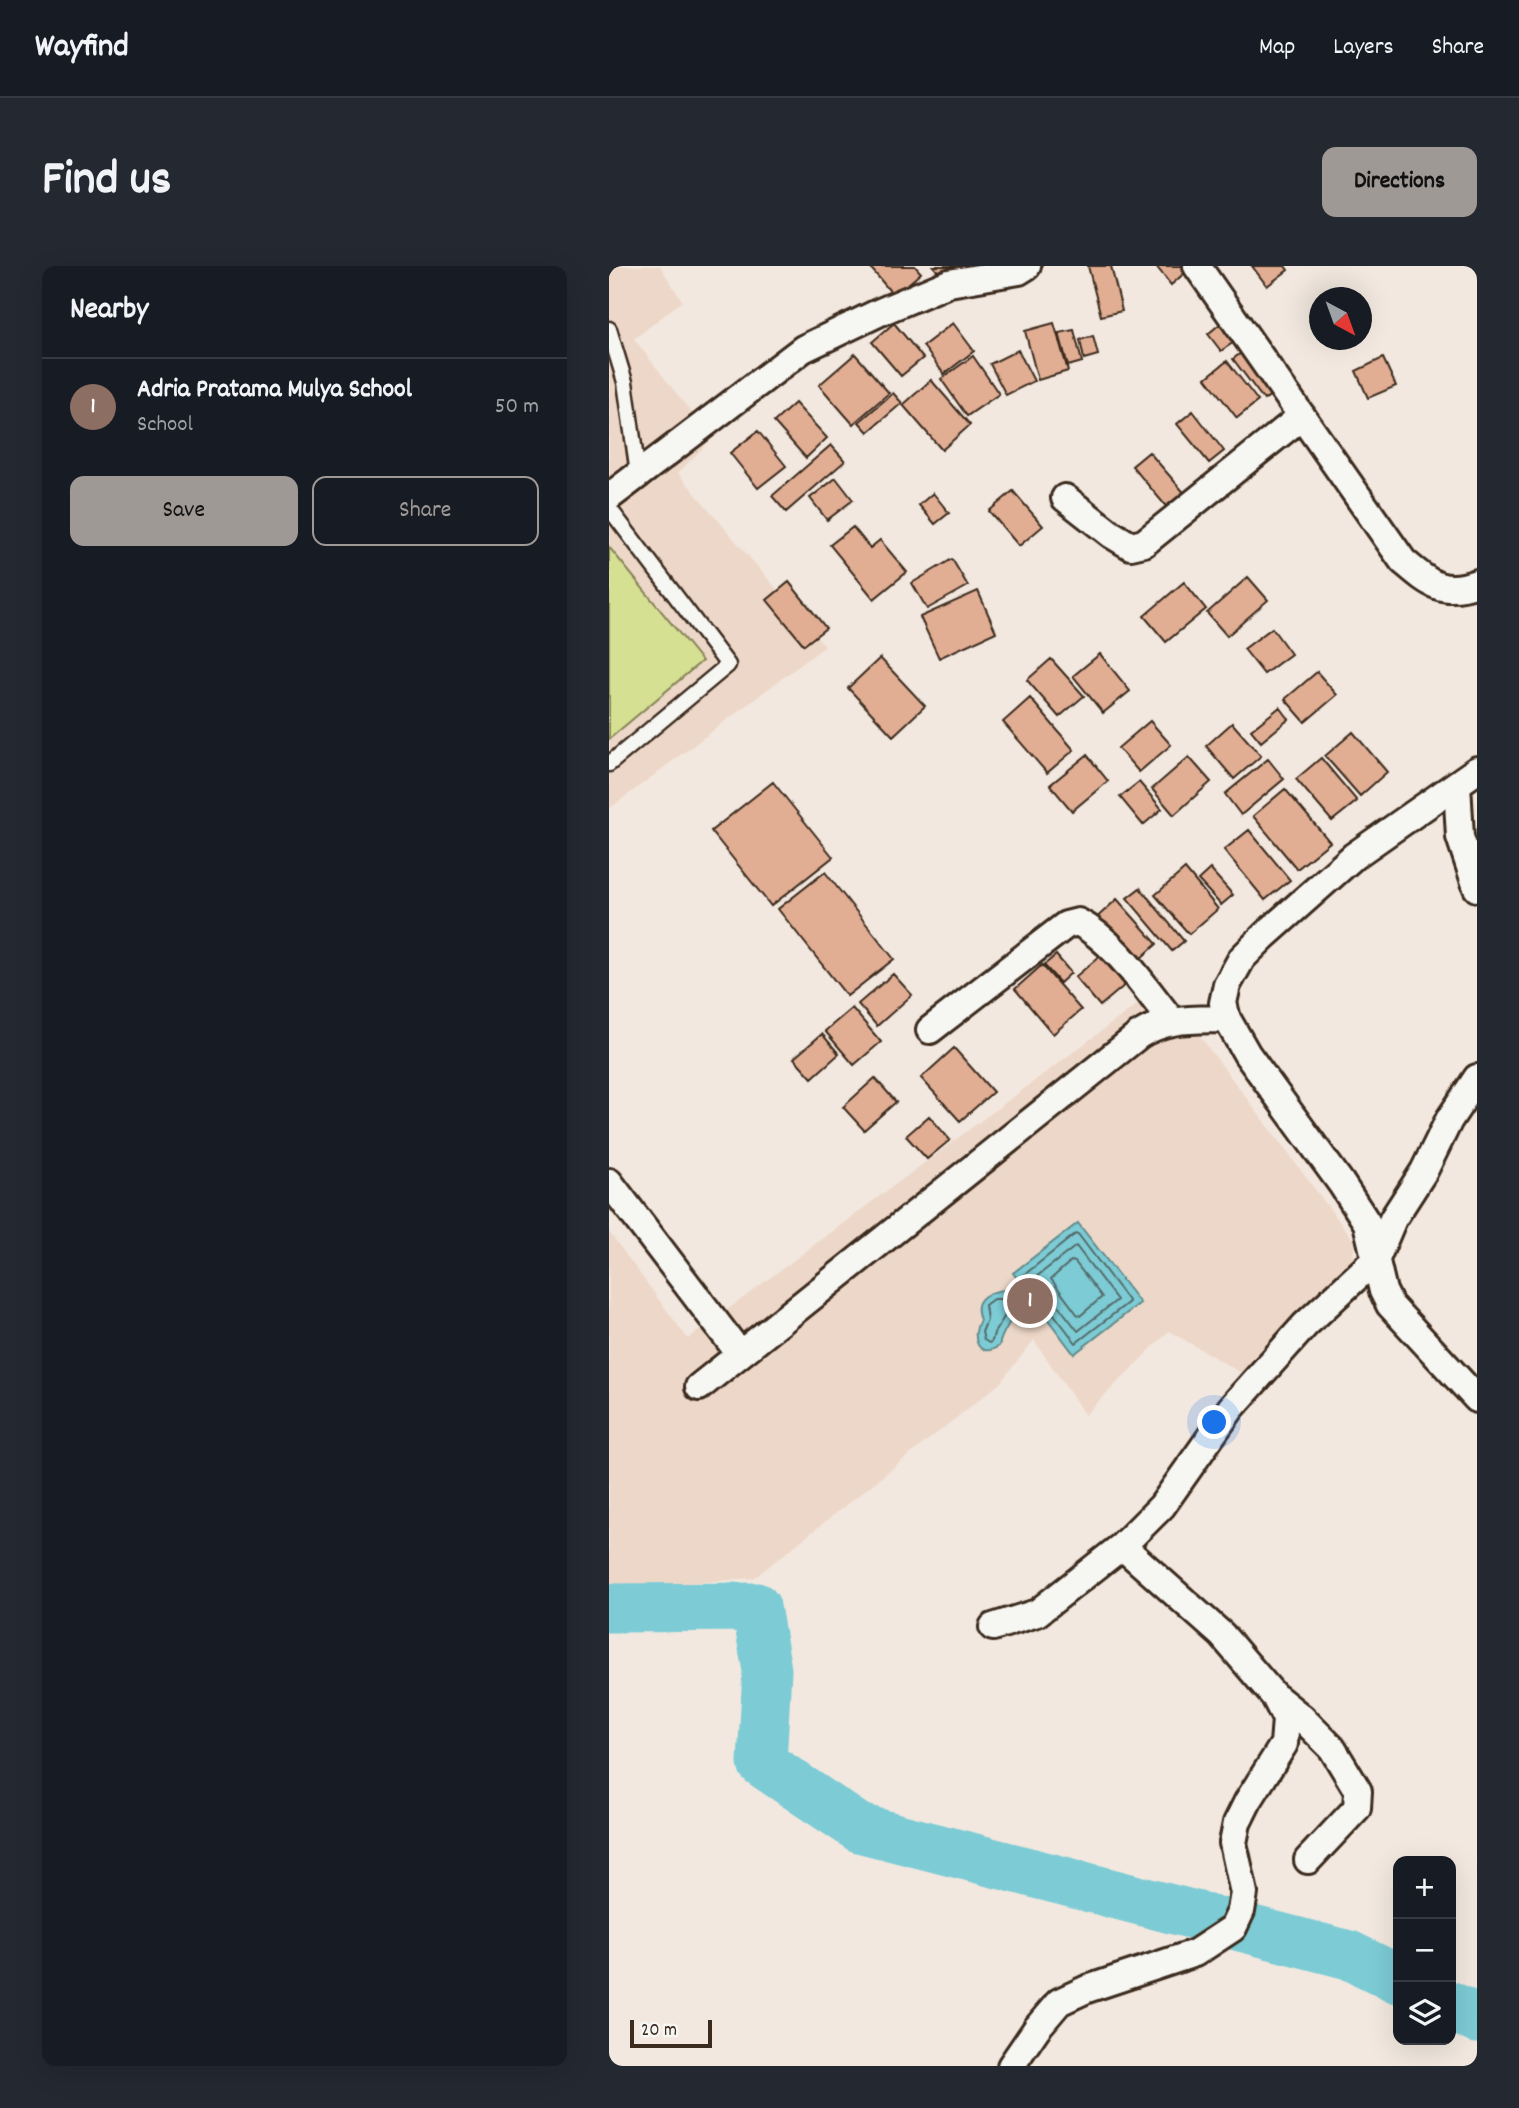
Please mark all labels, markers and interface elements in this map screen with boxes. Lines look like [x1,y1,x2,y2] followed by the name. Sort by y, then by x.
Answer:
[35,25,129,72] text: Wayfind
[1259,31,1295,65] text: Map
[1333,31,1394,65] text: Layers
[1432,31,1484,65] text: Share
[42,147,171,217] text: Find us
[1322,147,1477,217] button: Directions
[1309,287,1372,350] north arrow
[70,290,148,333] text: Nearby
[137,372,412,409] text: Adria Pratama Mulya School
[90,391,96,424] text: 1
[495,391,539,424] text: 50 m
[137,409,193,442] text: School
[70,476,298,546] button: Save
[312,476,539,546] button: Share
[1007,1275,1053,1327] pin: 1
[1197,1405,1231,1439] your location
[1393,1856,1456,2045] map controls
[1393,1856,1456,1919] button: +
[1393,1919,1456,1982] button: −
[1393,1982,1456,2045] button: layers
[630,2017,712,2049] scale bar
[641,2018,677,2045] text: 20 m

